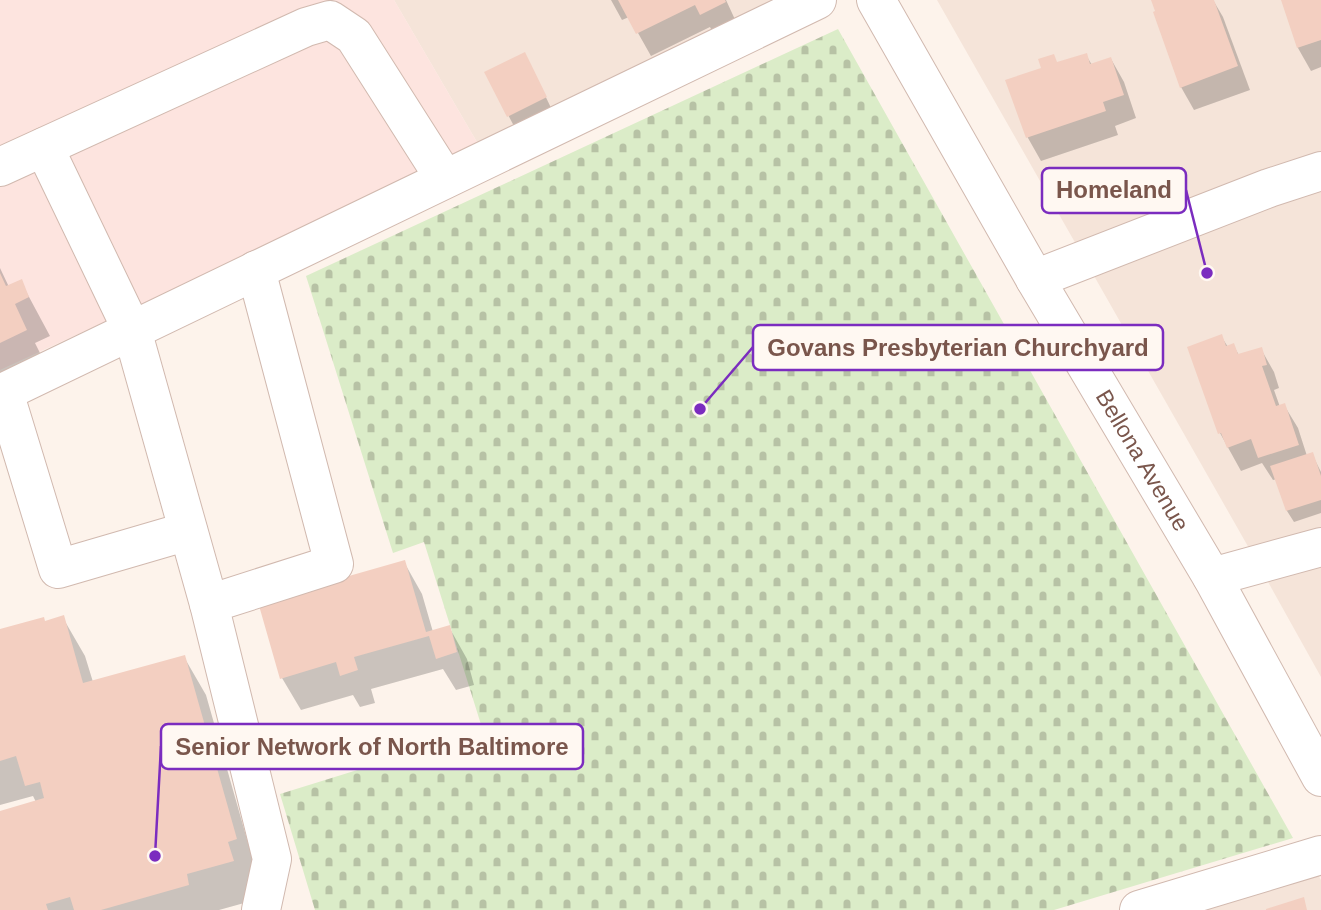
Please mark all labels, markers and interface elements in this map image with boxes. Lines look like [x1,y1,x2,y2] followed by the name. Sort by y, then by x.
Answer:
[1042,168,1186,213] callout: Homeland
[1056,176,1172,203] text: Homeland
[753,325,1163,370] callout: Govans Presbyterian Churchyard
[767,334,1149,361] text: Govans Presbyterian Churchyard
[1091,385,1195,536] street label: Bellona Avenue
[161,724,583,769] callout: Senior Network of North Baltimore
[175,733,569,760] text: Senior Network of North Baltimore

